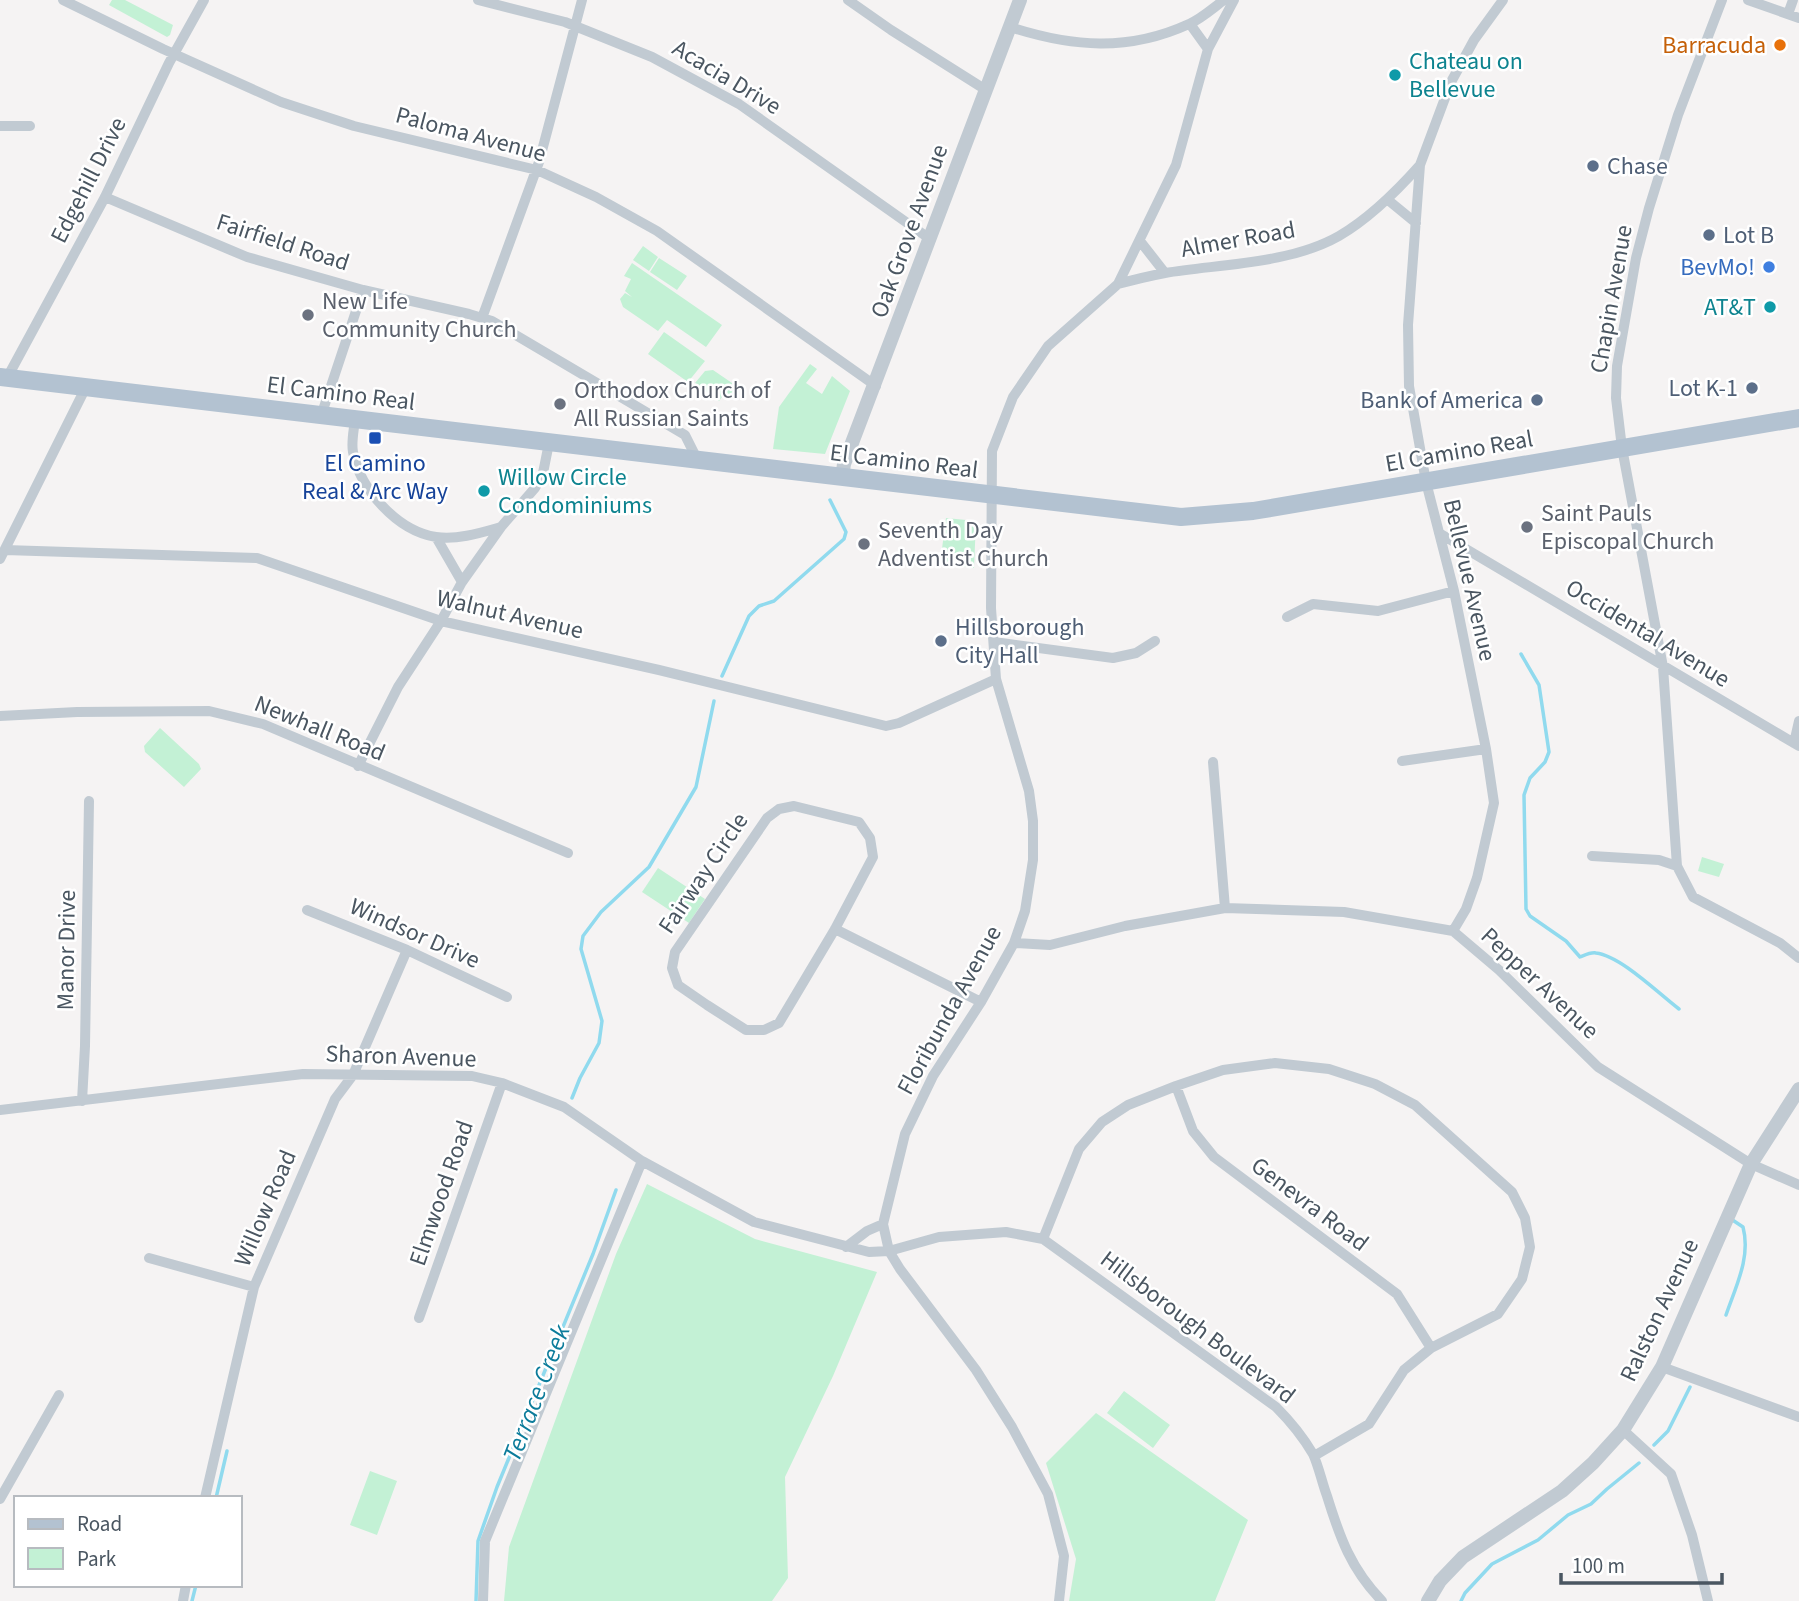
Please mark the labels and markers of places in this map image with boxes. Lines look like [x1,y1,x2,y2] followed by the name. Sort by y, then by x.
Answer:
[1662,28,1766,63] place label: Barracuda
[1772,37,1788,53] marker: Barracuda
[1409,44,1523,107] place label: Chateau on Bellevue
[1387,67,1403,83] marker: Chateau on Bellevue
[1607,149,1668,184] place label: Chase
[1585,158,1601,174] marker: Chase
[1723,218,1774,253] place label: Lot B
[1701,227,1717,243] marker: Lot B
[1680,250,1755,285] place label: BevMo!
[1761,259,1777,275] marker: BevMo!
[322,284,517,347] place label: New Life Community Church
[1704,290,1756,325] place label: AT&T
[1762,299,1778,315] marker: AT&T
[300,307,316,323] marker: New Life Community Church
[1669,371,1738,406] place label: Lot K-1
[574,373,772,436] place label: Orthodox Church of All Russian Saints
[1744,380,1760,396] marker: Lot K-1
[1360,383,1523,418] place label: Bank of America
[1529,392,1545,408] marker: Bank of America
[552,396,568,412] marker: Orthodox Church of All Russian Saints
[367,430,383,446] marker: El Camino Real & Arc Way
[302,446,448,509] place label: El Camino Real & Arc Way
[498,460,652,523] place label: Willow Circle Condominiums
[476,483,492,499] marker: Willow Circle Condominiums
[1541,496,1714,559] place label: Saint Pauls Episcopal Church
[878,513,1049,576] place label: Seventh Day Adventist Church
[1519,519,1535,535] marker: Saint Pauls Episcopal Church
[856,536,872,552] marker: Seventh Day Adventist Church
[955,610,1084,673] place label: Hillsborough City Hall
[933,633,949,649] marker: Hillsborough City Hall

